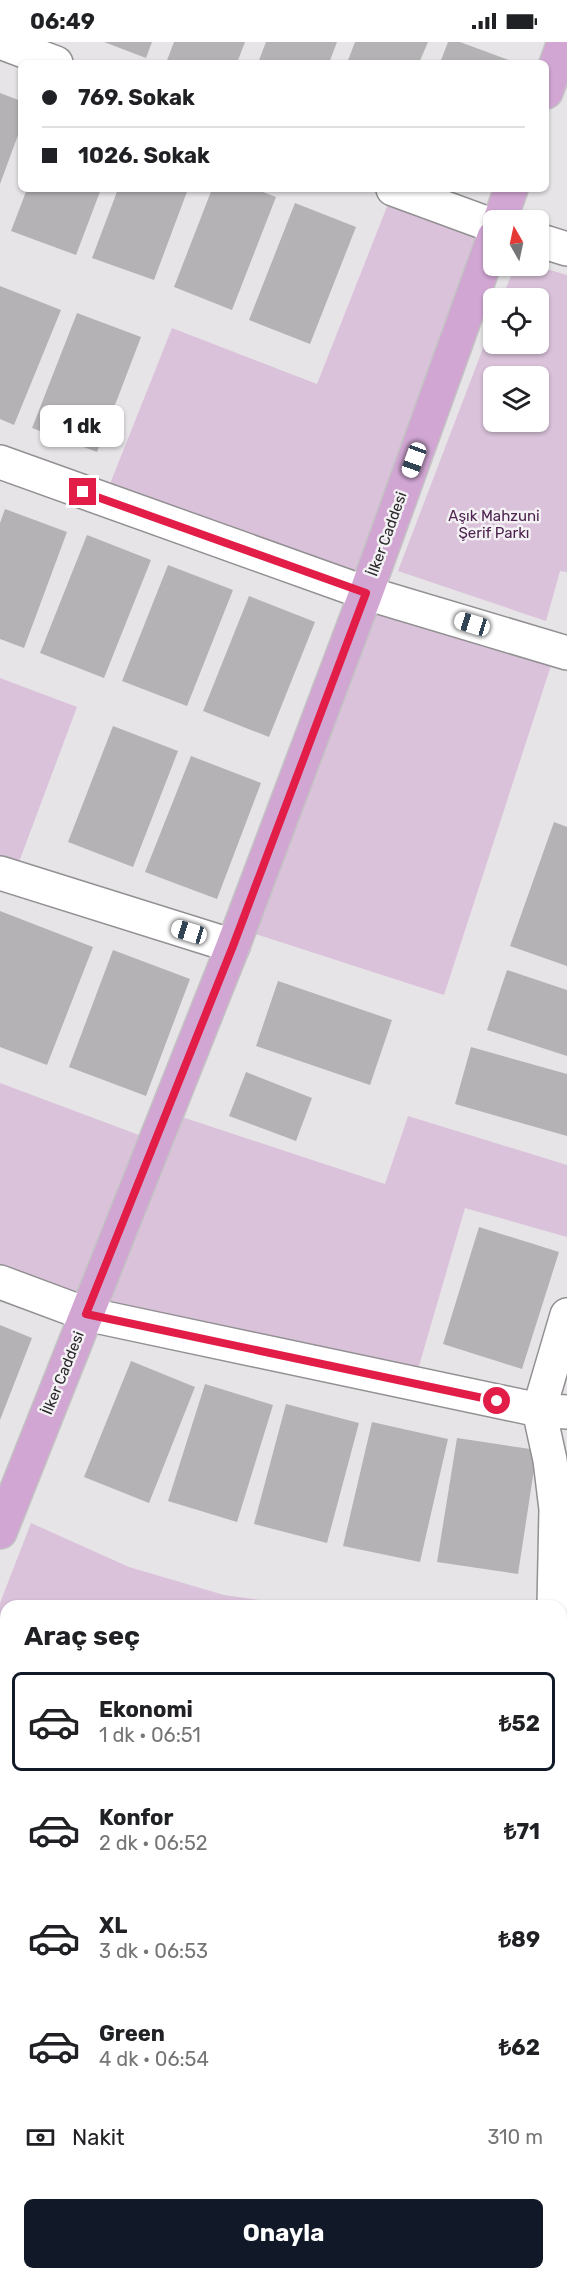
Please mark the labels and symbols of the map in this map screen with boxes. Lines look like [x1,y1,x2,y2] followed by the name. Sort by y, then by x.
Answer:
[483,210,549,276] north arrow
[41,405,125,447] callout: 1 dk
[399,440,429,480] car
[69,478,96,505] route end
[363,489,411,579] street label: İlker Caddesi
[448,507,540,542] park label: Aşık Mahzuni Şerif Parkı
[452,610,492,638] car
[169,918,209,946] car
[38,1329,88,1417] street label: İlker Caddesi
[483,1387,510,1414] route start

